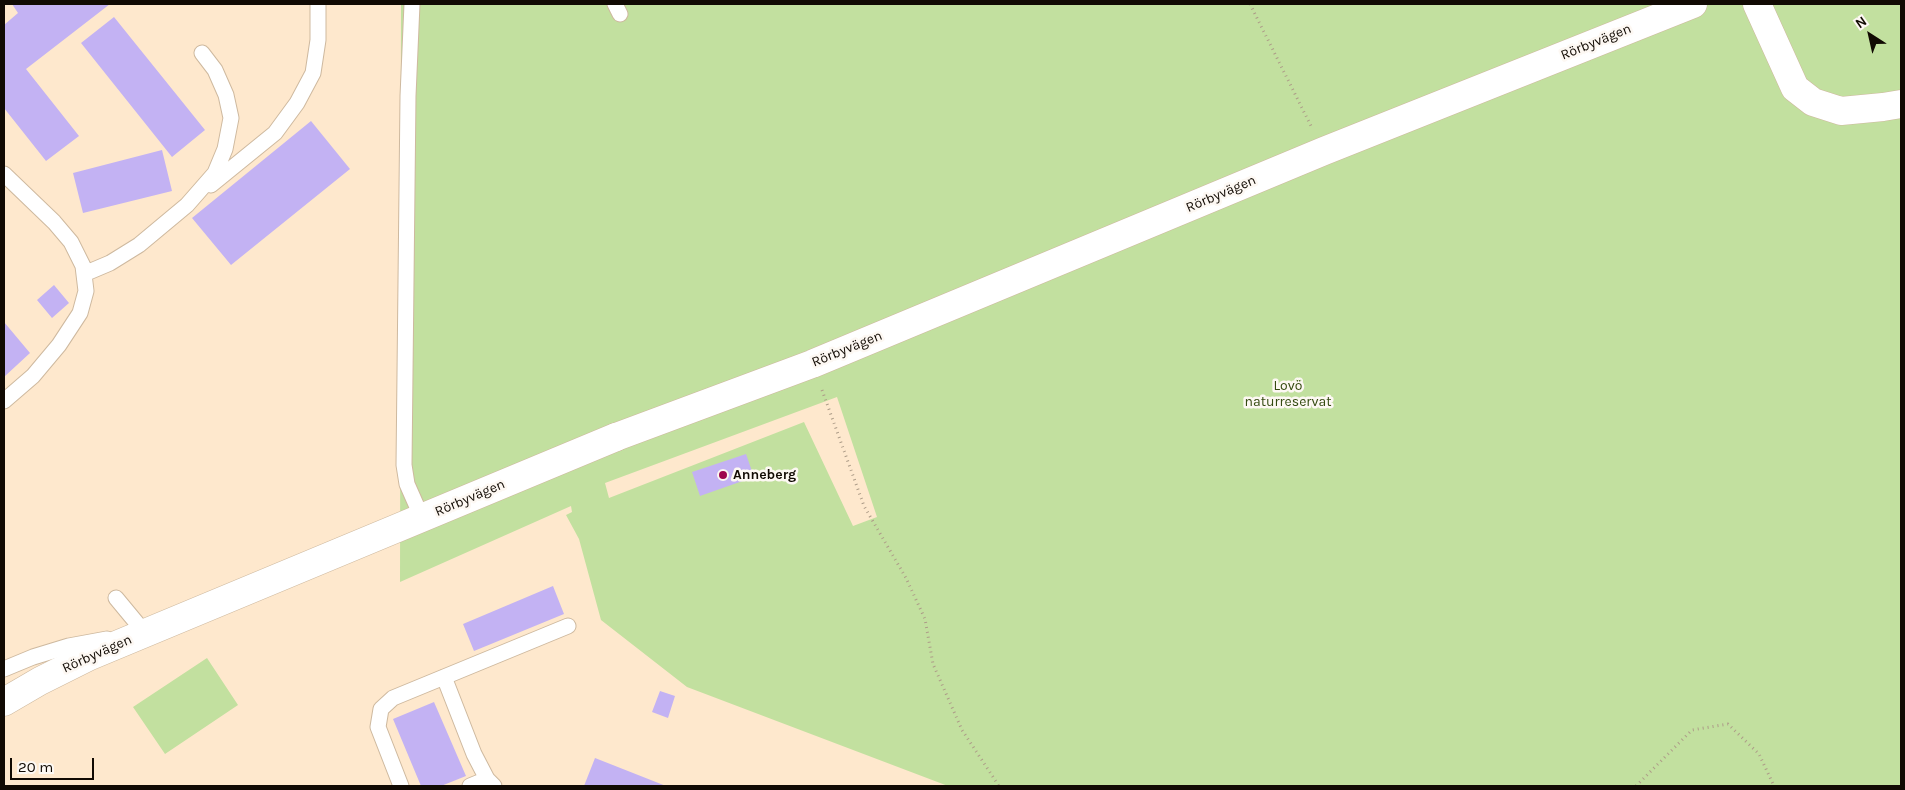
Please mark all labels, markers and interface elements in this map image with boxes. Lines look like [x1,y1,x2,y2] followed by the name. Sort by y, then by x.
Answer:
[1845,10,1895,60] north arrow
[1852,12,1870,32] text: N
[1558,20,1634,64] street label: Rörbyvägen
[1183,172,1259,216] street label: Rörbyvägen
[809,327,885,371] street label: Rörbyvägen
[1245,378,1331,411] park label: Lovö naturreservat
[733,467,796,483] place label: Anneberg
[717,469,729,481] marker: Anneberg
[432,476,508,520] street label: Rörbyvägen
[60,631,134,677] street label: Rörbyvägen
[12,748,96,780] scale bar
[18,758,53,776] text: 20 m

